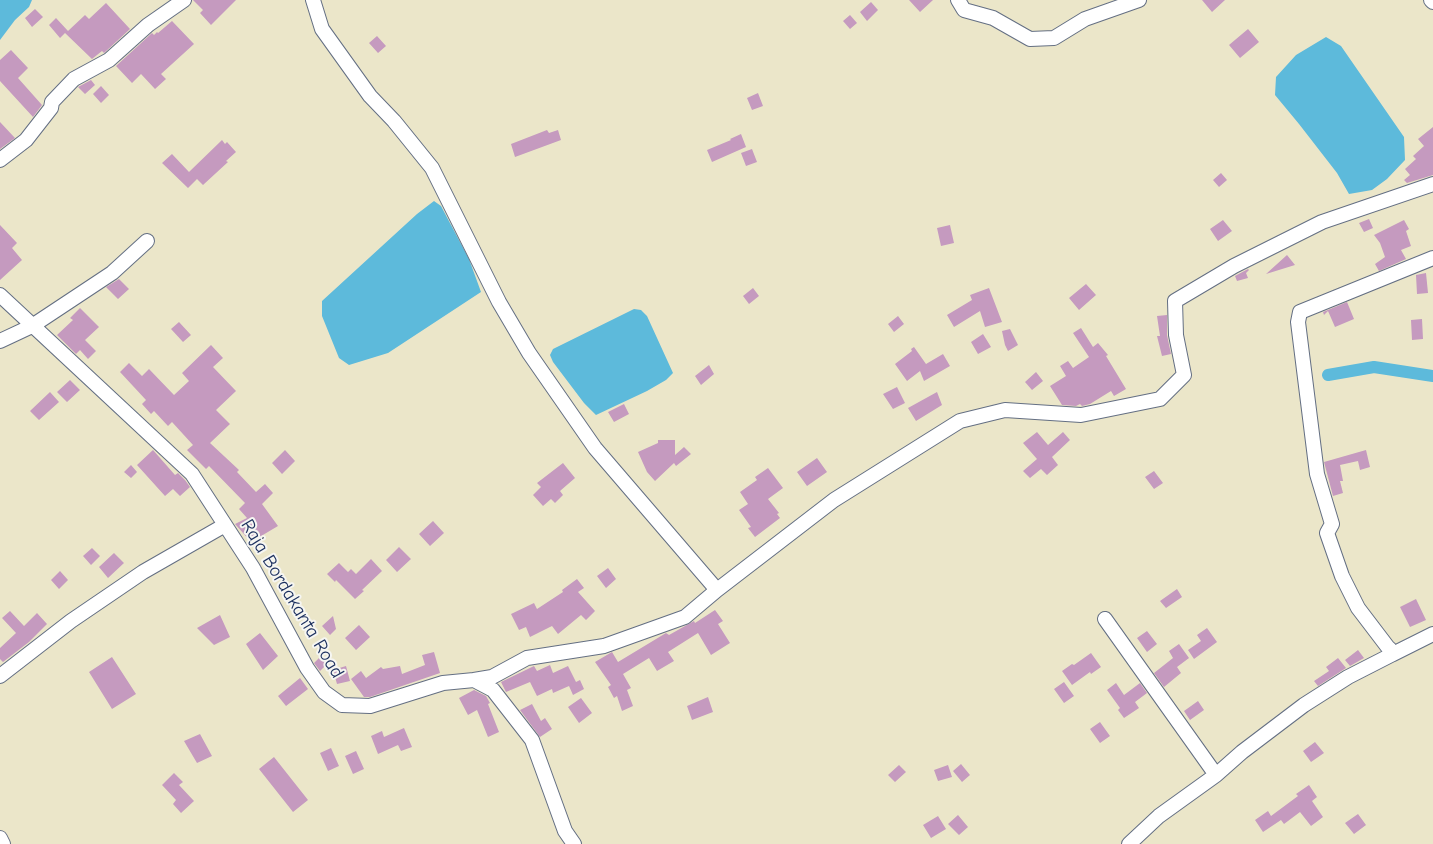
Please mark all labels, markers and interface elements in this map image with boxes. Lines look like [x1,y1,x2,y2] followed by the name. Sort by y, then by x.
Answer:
[236,515,348,683] street label: Raja Bordakanta Road

